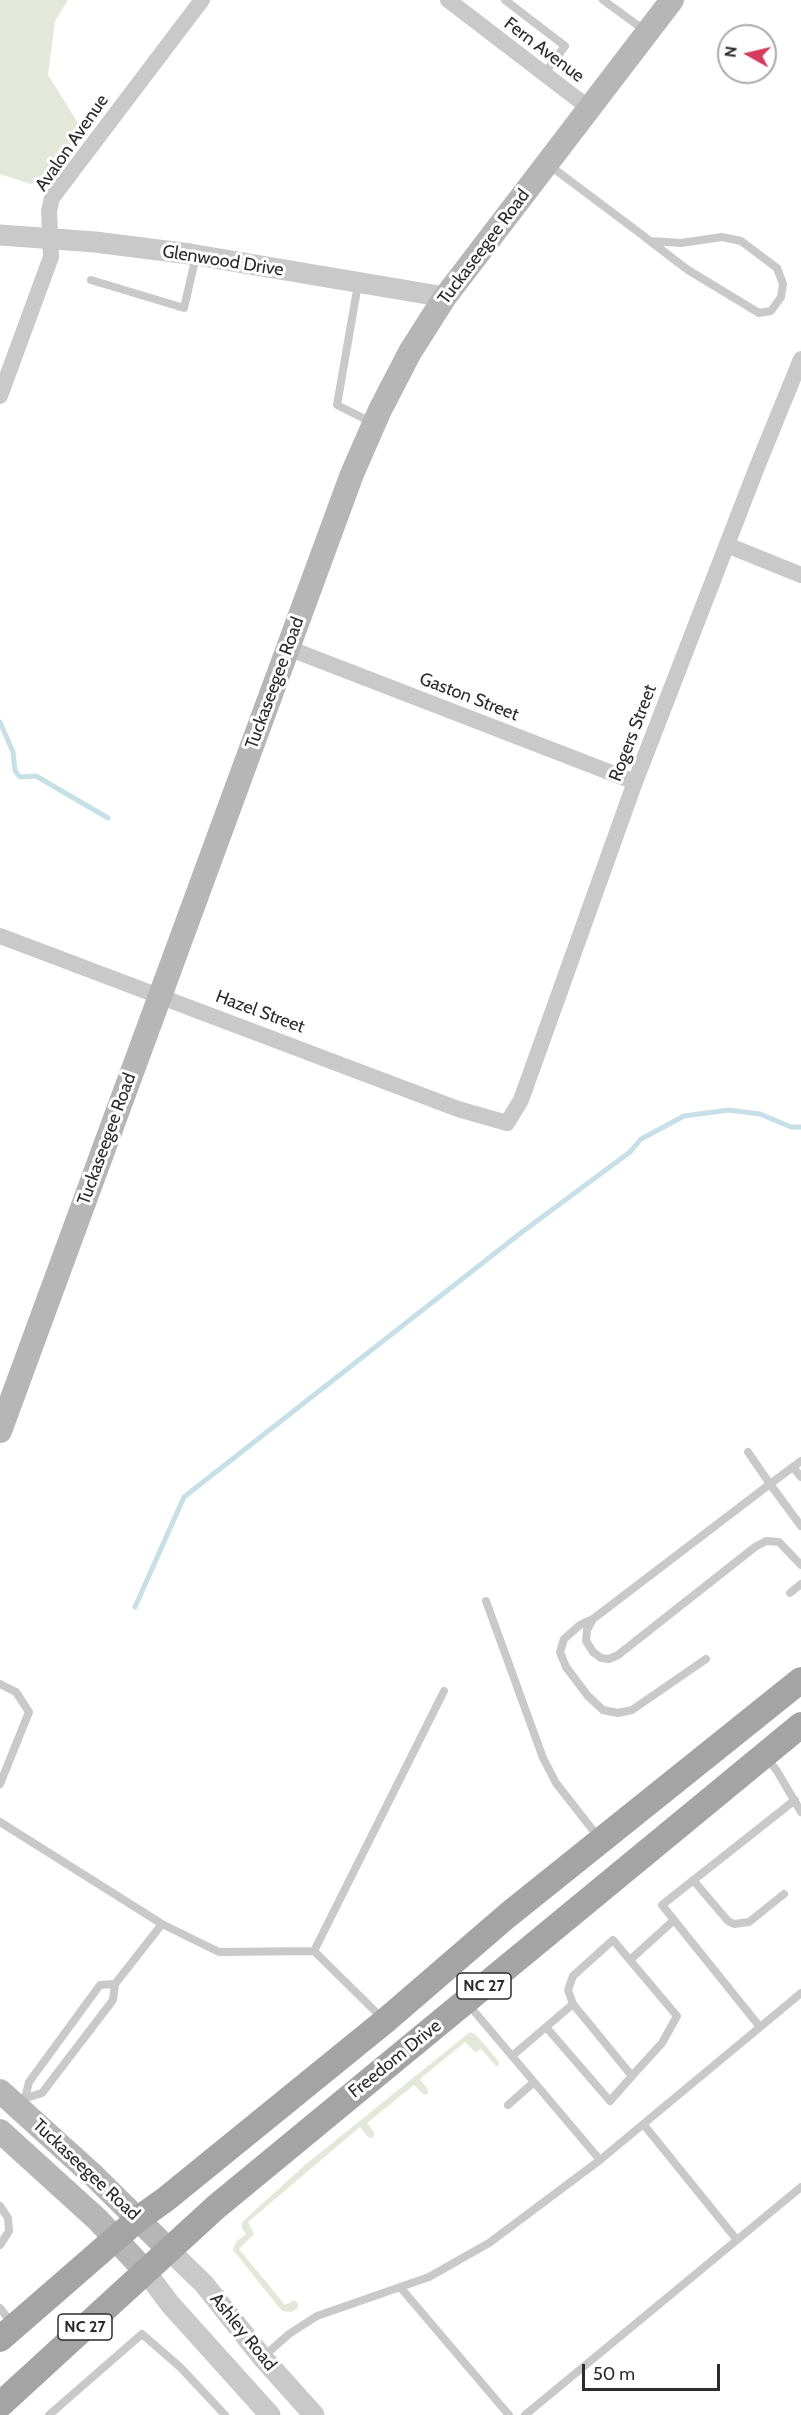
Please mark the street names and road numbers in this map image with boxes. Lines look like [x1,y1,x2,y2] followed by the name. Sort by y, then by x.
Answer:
[500,13,588,87] street label: Fern Avenue
[31,90,113,196] street label: Avalon Avenue
[434,185,534,309] street label: Tuckaseegee Road
[161,241,285,281] street label: Glenwood Drive
[241,614,309,752] street label: Tuckaseegee Road
[416,668,522,726] street label: Gaston Street
[605,681,661,785] street label: Rogers Street
[213,986,307,1038] street label: Hazel Street
[73,1070,141,1208] street label: Tuckaseegee Road
[457,1973,511,1999] road number: NC 27
[344,2015,446,2103] street label: Freedom Drive
[28,2115,144,2225] street label: Tuckaseegee Road
[205,2289,281,2375] street label: Ashley Road
[58,2314,112,2340] road number: NC 27

